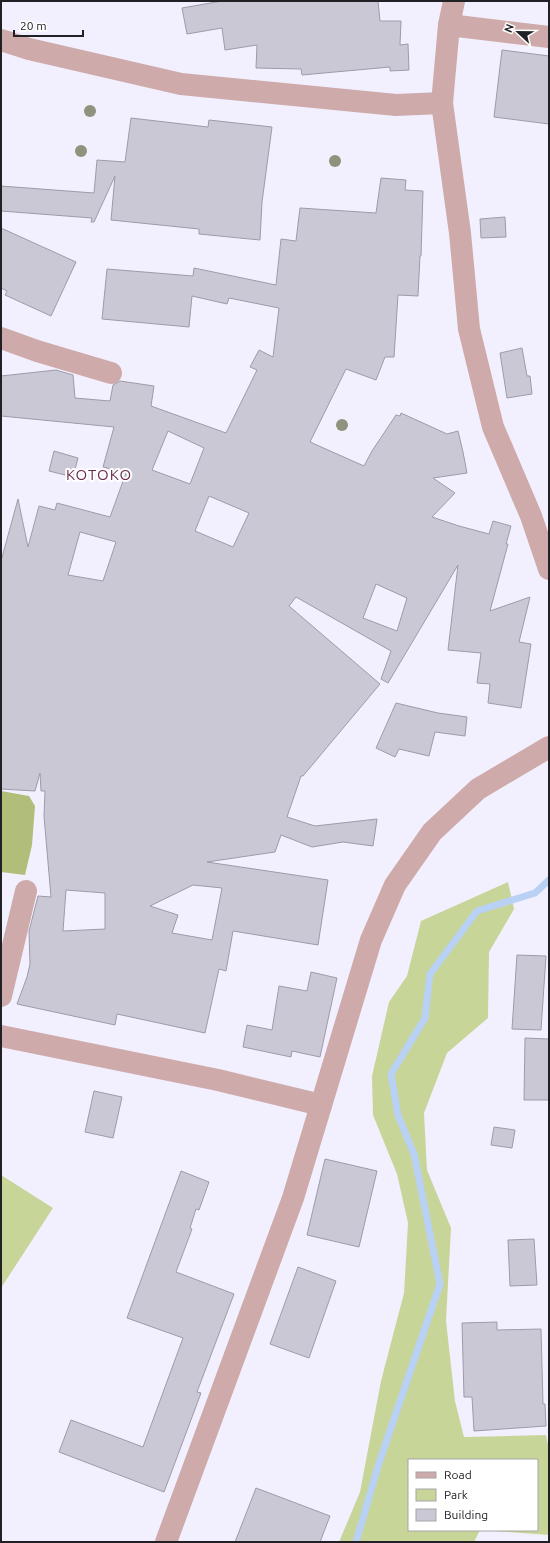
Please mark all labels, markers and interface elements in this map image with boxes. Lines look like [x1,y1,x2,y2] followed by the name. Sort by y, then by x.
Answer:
[14,12,83,38] scale bar
[498,12,538,52] north arrow
[20,19,47,32] text: 20 m
[502,22,516,34] text: N
[66,466,132,483] district label: KOTOKO
[408,1459,538,1531] legend
[444,1468,472,1481] text: Road
[444,1488,468,1501] text: Park
[444,1508,488,1521] text: Building

